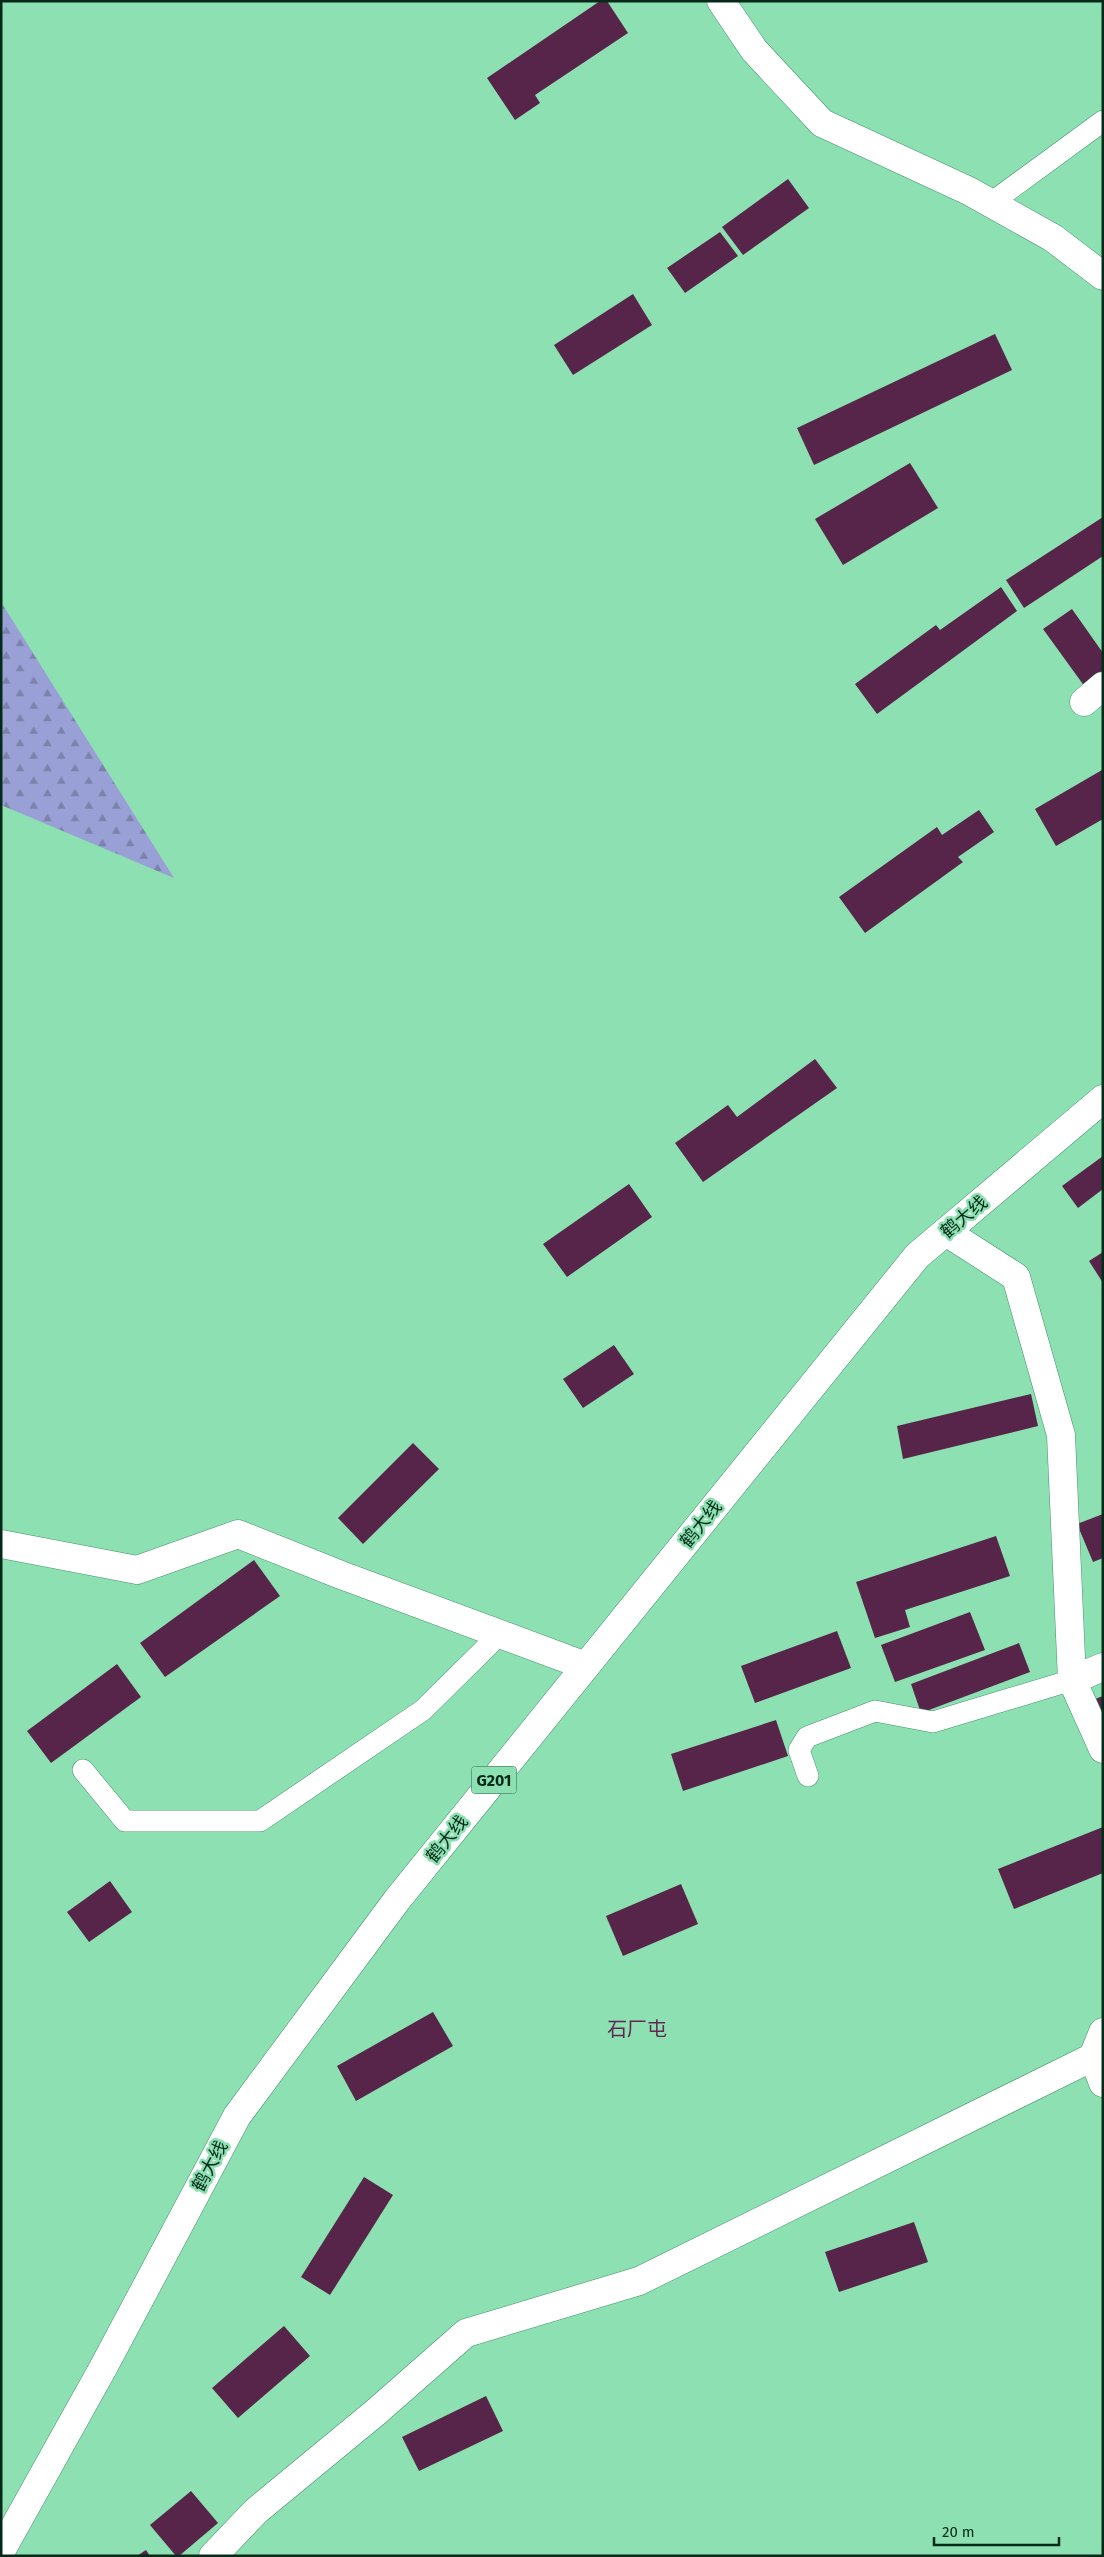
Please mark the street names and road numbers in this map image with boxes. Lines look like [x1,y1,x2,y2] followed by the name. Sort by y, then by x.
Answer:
[936,1191,992,1243] street label: 鹤大线
[675,1496,727,1552] street label: 鹤大线
[472,1766,516,1794] road number: G201
[421,1811,473,1867] street label: 鹤大线
[188,2137,232,2195] street label: 鹤大线

